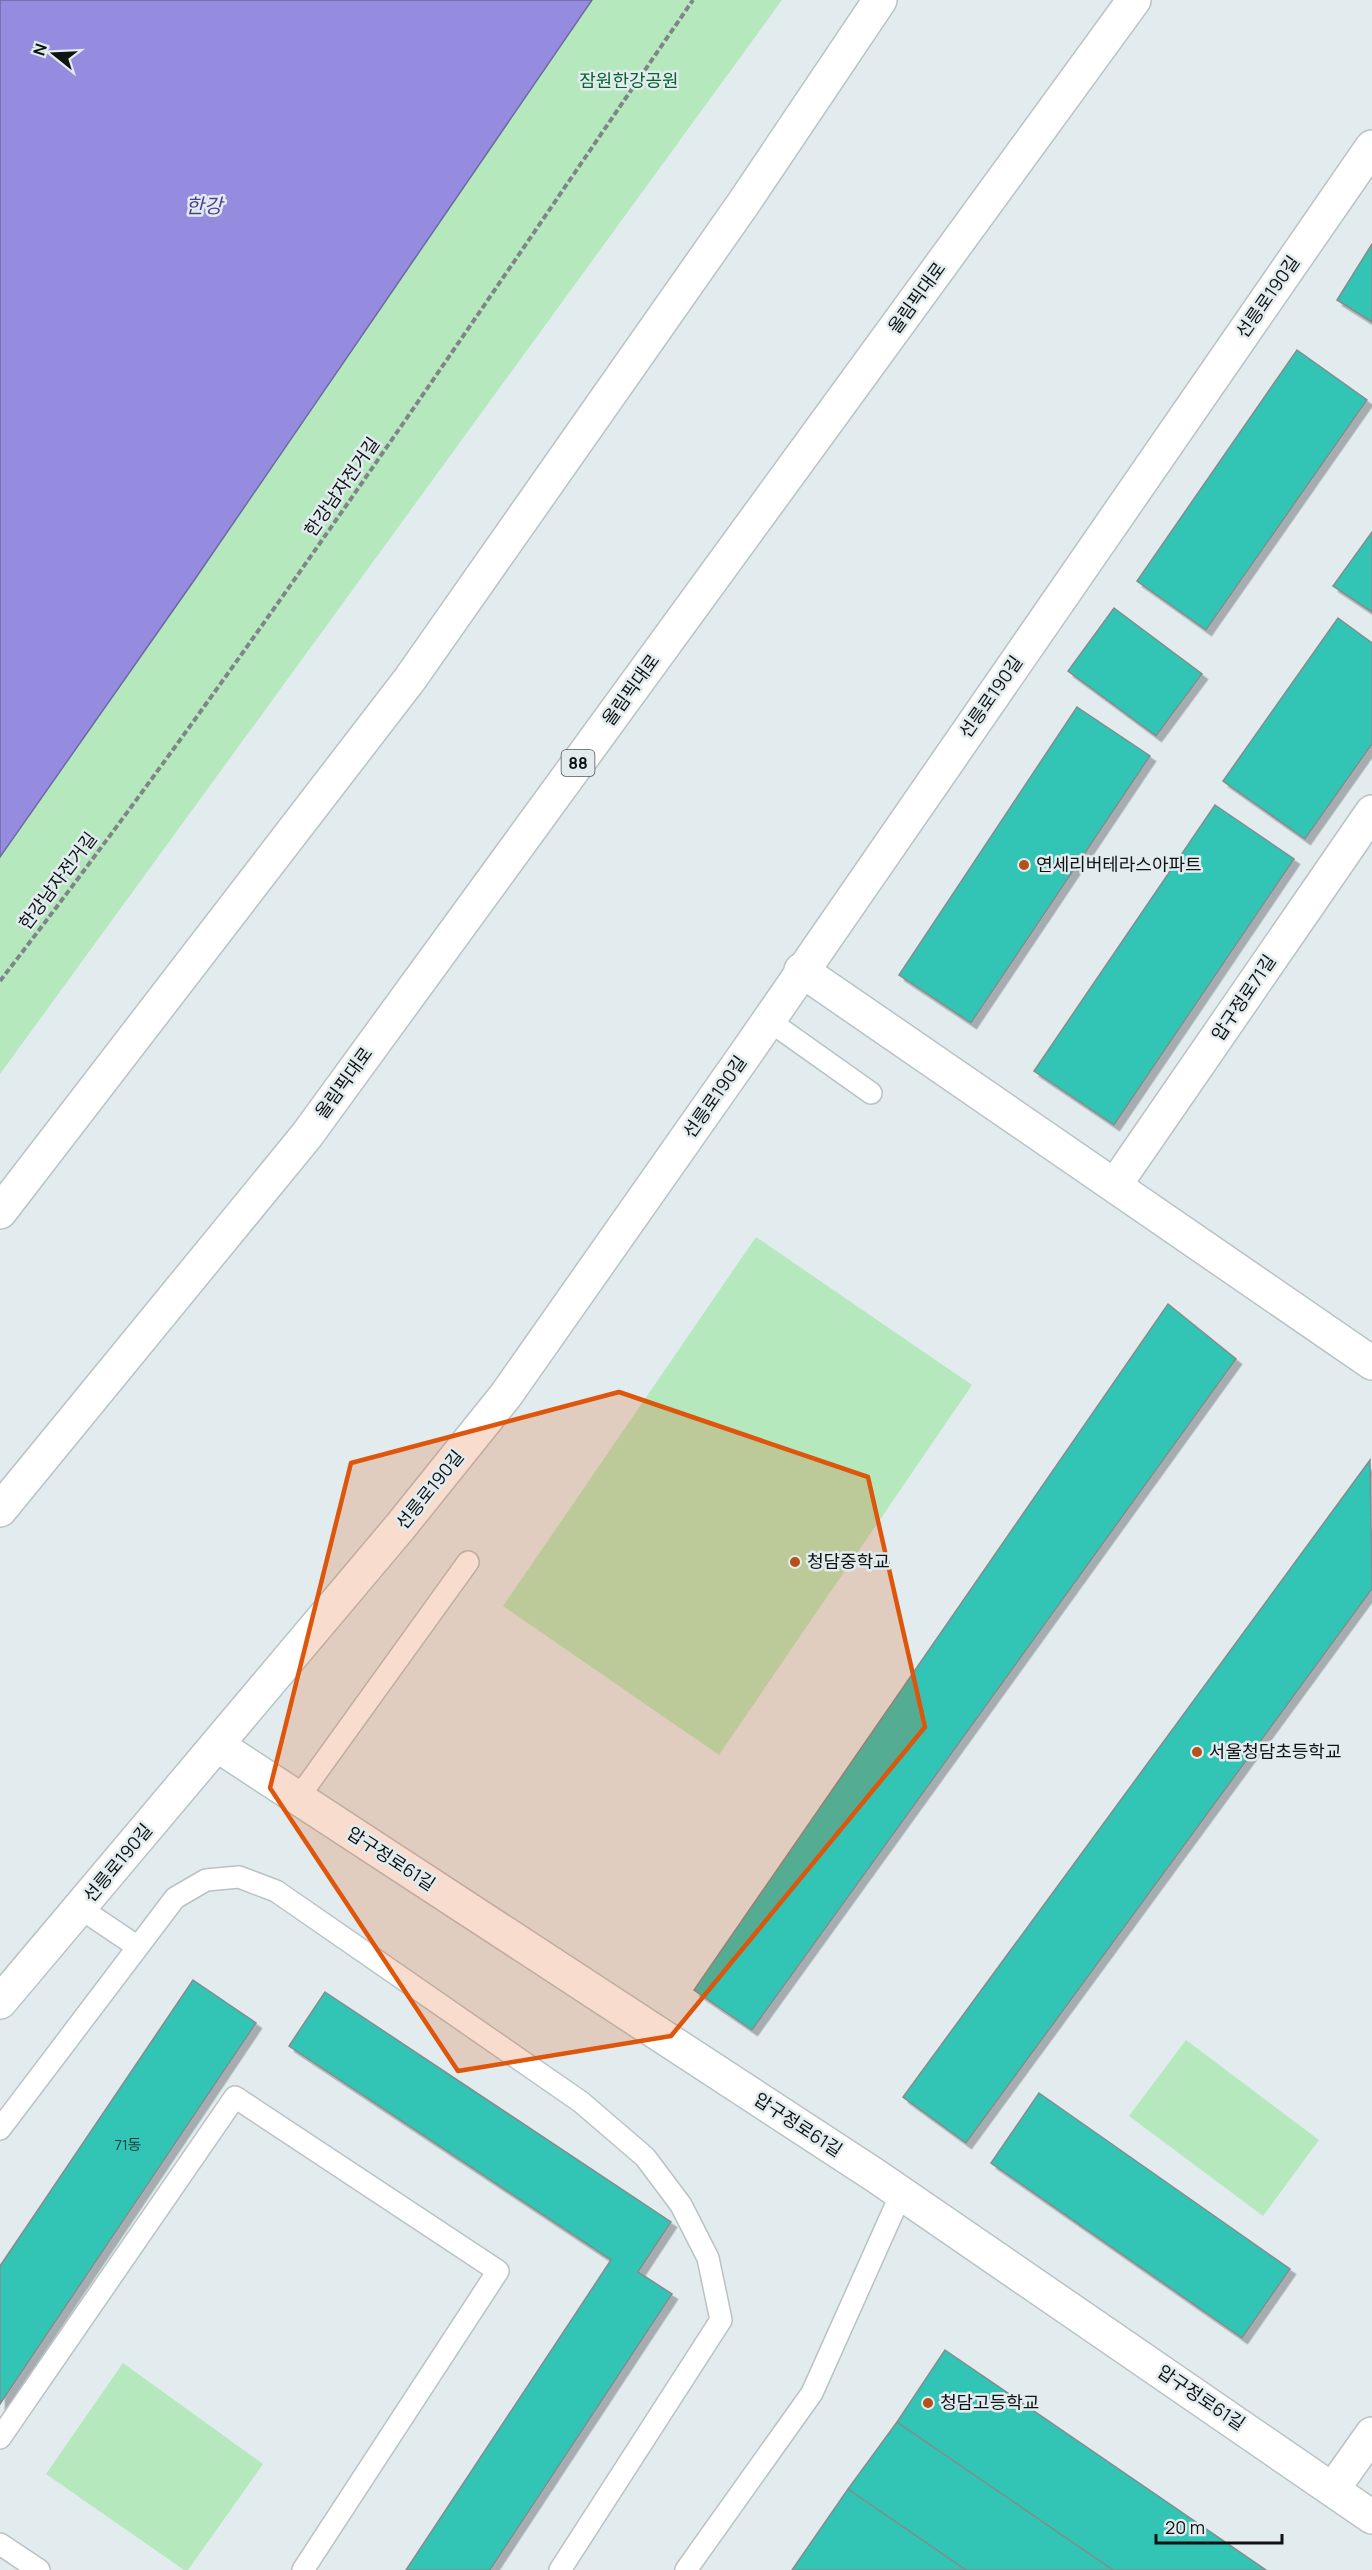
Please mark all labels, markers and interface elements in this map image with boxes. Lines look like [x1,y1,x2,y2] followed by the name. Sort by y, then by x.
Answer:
[24,24,84,84] north arrow
[27,40,52,58] text: N
[579,68,679,92] park label: 잠원한강공원
[186,192,225,219] water label: 한강
[1230,250,1304,342] street label: 선릉로190길
[882,257,950,338] street label: 올림픽대로
[298,432,384,541] street label: 한강남자전거길
[596,649,664,730] street label: 올림픽대로
[953,650,1027,742] street label: 선릉로190길
[562,750,594,776] road number: 88
[13,827,102,934] street label: 한강남자전거길
[1036,852,1202,876] place label: 연세리버테라스아파트
[1017,858,1031,872] marker: 연세리버테라스아파트
[1206,950,1281,1045] street label: 압구정로71길
[309,1042,377,1123] street label: 올림픽대로
[677,1050,751,1142] street label: 선릉로190길
[390,1445,469,1534] street label: 선릉로190길
[807,1549,890,1573] place label: 청담중학교
[788,1555,802,1569] marker: 청담중학교
[1209,1739,1341,1763] place label: 서울청담초등학교
[1190,1745,1204,1759] marker: 서울청담초등학교
[77,1818,157,1907] street label: 선릉로190길
[343,1821,440,1896] street label: 압구정로61길
[750,2087,847,2162] street label: 압구정로61길
[114,2134,142,2155] house number: 71동
[1153,2359,1250,2435] street label: 압구정로61길
[940,2390,1039,2414] place label: 청담고등학교
[921,2396,935,2410] marker: 청담고등학교
[1156,2507,1282,2545] scale bar
[1165,2515,1205,2539] text: 20 m

